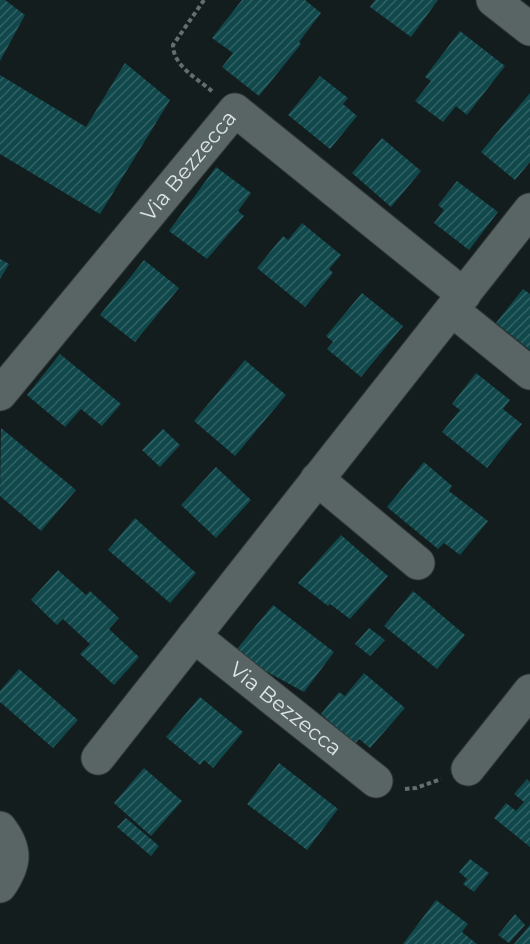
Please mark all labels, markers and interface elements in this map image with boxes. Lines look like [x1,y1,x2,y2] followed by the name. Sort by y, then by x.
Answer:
[135,105,241,226] street label: Via Bezzecca
[225,656,347,761] street label: Via Bezzecca

